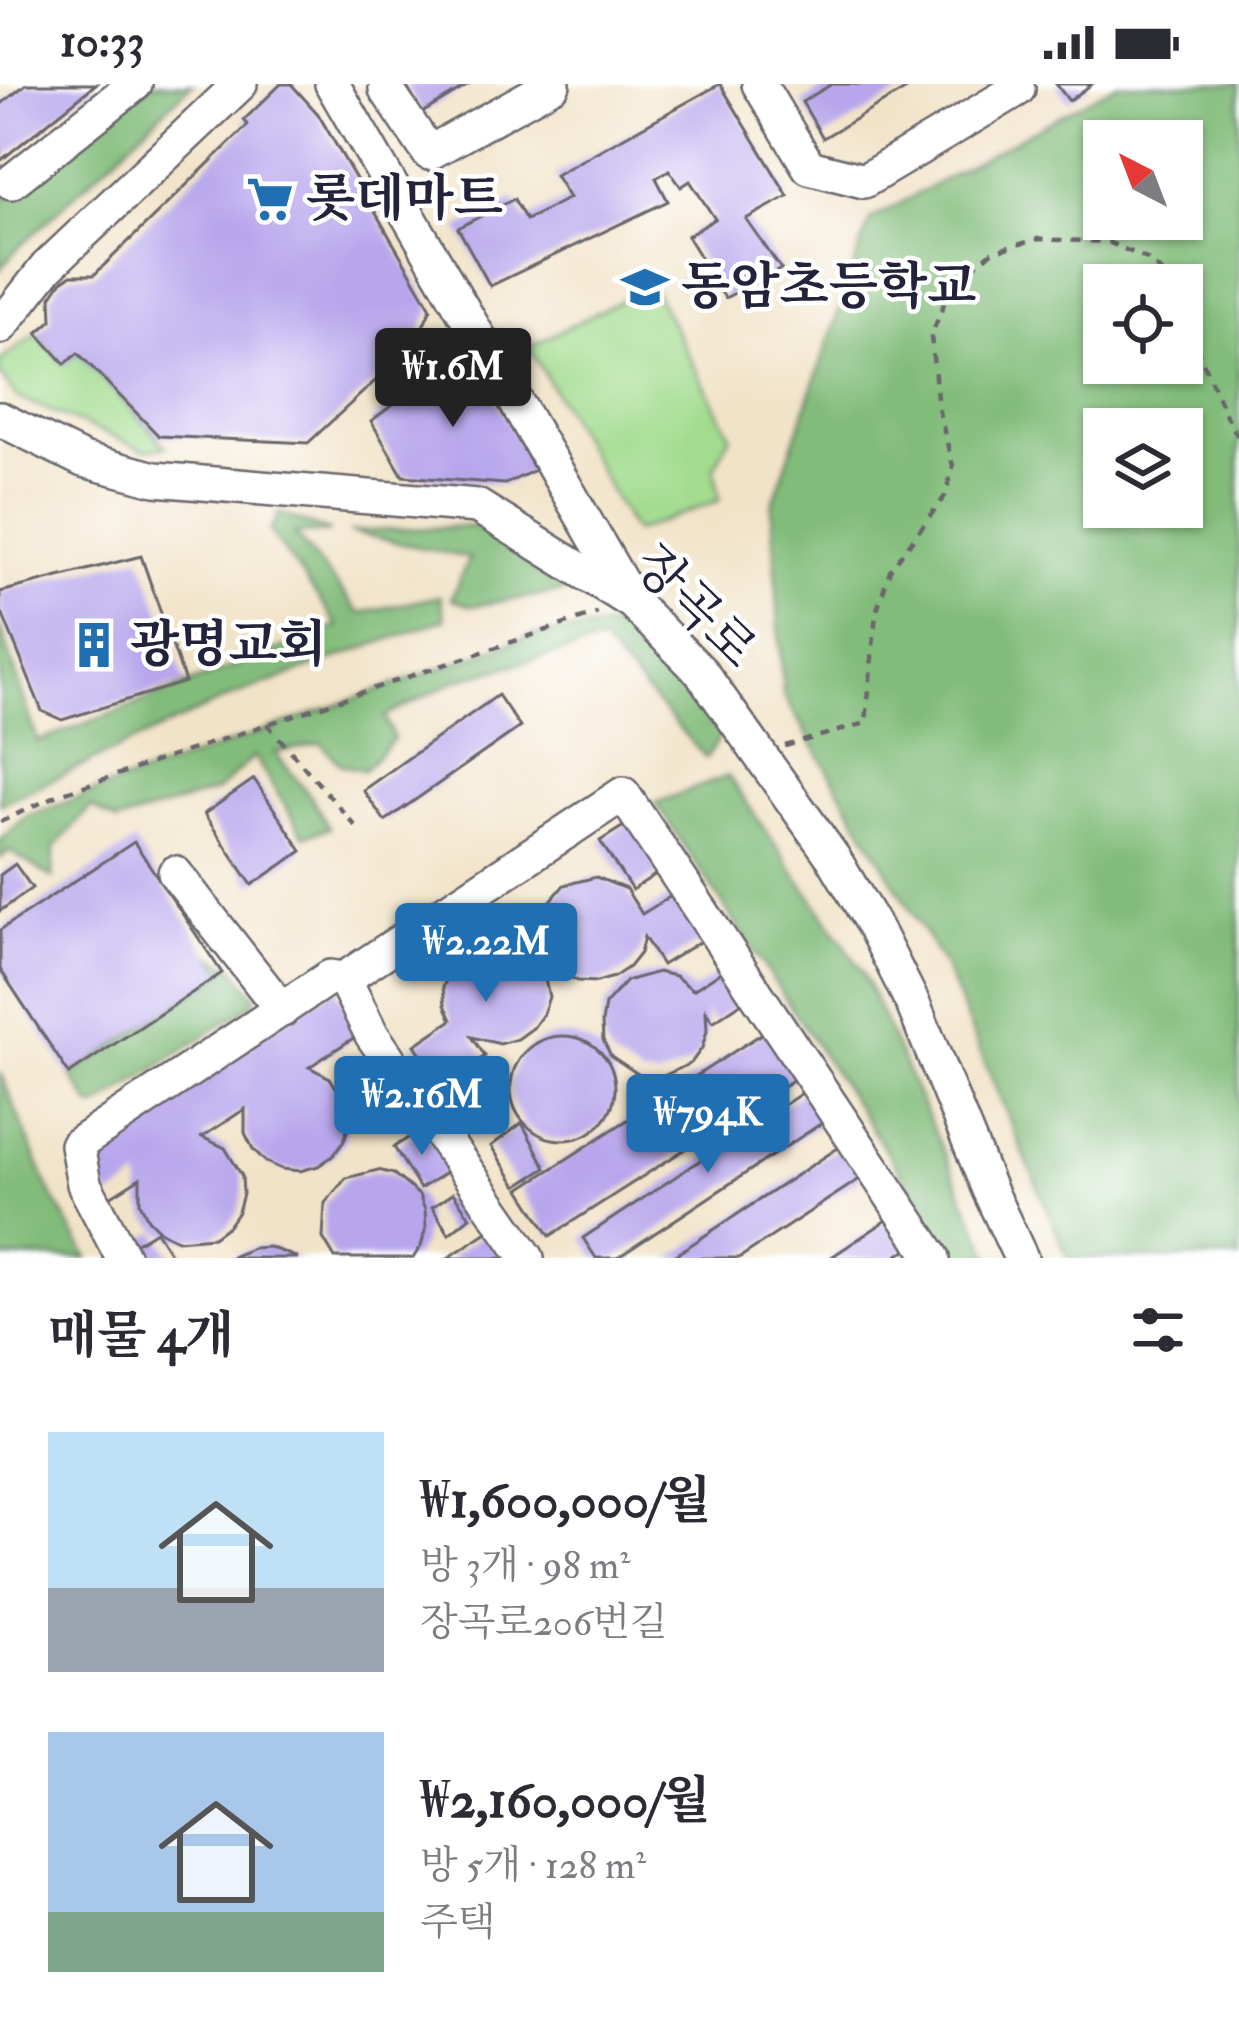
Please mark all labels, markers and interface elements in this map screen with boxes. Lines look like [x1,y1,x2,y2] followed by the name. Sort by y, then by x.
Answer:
[60,14,145,70] text: 10:33
[1083,120,1203,240] north arrow
[1083,120,1203,528] map controls
[306,167,503,231] place label: 롯데마트
[245,174,295,224] supermarket icon: 롯데마트
[681,255,977,319] place label: 동암초등학교
[620,262,670,312] school or university icon: 동암초등학교
[1083,264,1203,384] button: locate
[369,328,537,430] pin: ₩1.6M
[402,342,504,391] text: ₩1.6M
[1083,408,1203,528] button: layers
[620,532,770,682] street label: 장곡로
[130,613,327,677] place label: 광명교회
[69,620,119,670] building icon: 광명교회
[388,903,584,1005] pin: ₩2.22M
[422,917,550,966] text: ₩2.22M
[324,1056,520,1158] pin: ₩2.16M
[361,1070,483,1119] text: ₩2.16M
[624,1074,792,1176] pin: ₩794K
[653,1088,763,1137] text: ₩794K
[1125,1297,1191,1363] icon: filters
[48,1304,234,1368] text: 매물 4개
[420,1469,711,1533] text: ₩1,600,000/월
[144,1480,288,1624] icon: home
[420,1541,630,1590] text: 방 3개 · 98 m²
[420,1598,668,1647] text: 장곡로206번길
[420,1769,711,1833] text: ₩2,160,000/월
[144,1780,288,1924] icon: home
[420,1841,646,1890] text: 방 5개 · 128 m²
[420,1898,495,1947] text: 주택

